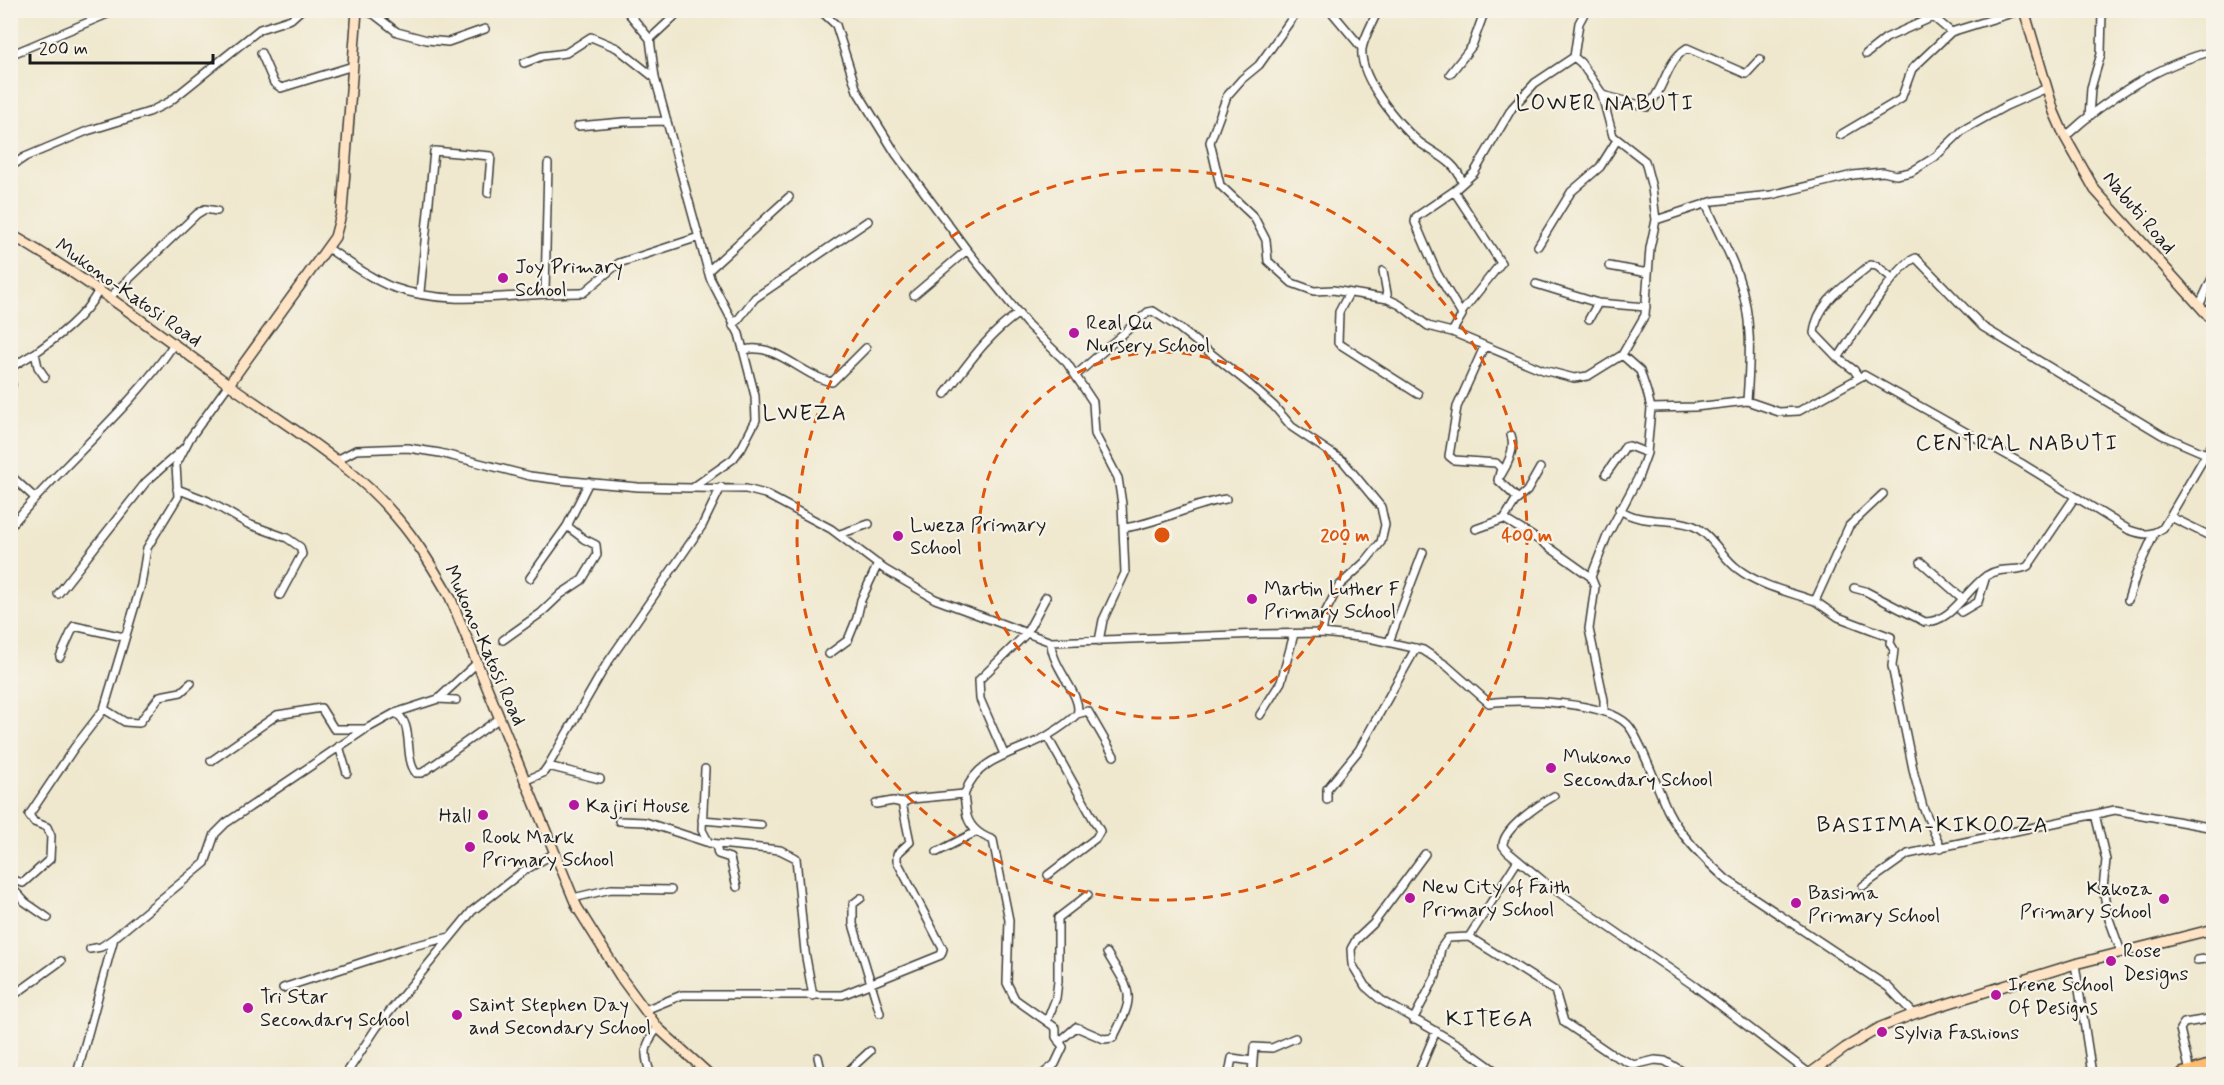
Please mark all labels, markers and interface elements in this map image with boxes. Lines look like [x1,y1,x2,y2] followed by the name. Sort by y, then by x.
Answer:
[30,27,213,65] scale bar
[39,37,88,61] text: 200 m
[1515,90,1695,118] district label: LOWER NABUTI
[2096,166,2182,260] street label: Nabuti Road
[49,232,207,354] street label: Mukono-Katosi Road
[515,254,623,304] place label: Joy Primary School
[496,271,510,285] marker: Joy Primary School
[1086,310,1210,360] place label: Real Qu Nursery School
[1067,326,1081,340] marker: Real Qu Nursery School
[762,400,848,428] district label: LWEZA
[1915,430,2119,458] district label: CENTRAL NABUTI
[910,512,1046,562] place label: Lweza Primary School
[1320,524,1370,548] text: 200 m
[1502,524,1552,548] text: 400 m
[1152,525,1172,545] centre of rings
[891,529,905,543] marker: Lweza Primary School
[437,561,532,730] street label: Mukono-Katosi Road
[1264,576,1400,626] place label: Martin Luther F Primary School
[1245,592,1259,606] marker: Martin Luther F Primary School
[1563,744,1713,794] place label: Mukono Secondary School
[1544,761,1558,775] marker: Mukono Secondary School
[586,793,690,820] place label: Kajiri House
[567,798,581,812] marker: Kajiri House
[439,803,471,830] place label: Hall
[476,808,490,822] marker: Hall
[1816,812,2050,840] district label: BASIIMA-KIKOOZA
[482,824,614,874] place label: Rook Mark Primary School
[463,840,477,854] marker: Rook Mark Primary School
[1422,874,1570,924] place label: New City of Faith Primary School
[2020,876,2153,926] place label: Kakoza Primary School
[1808,880,1940,930] place label: Basima Primary School
[1403,891,1417,905] marker: New City of Faith Primary School
[2157,892,2171,906] marker: Kakoza Primary School
[1789,896,1803,910] marker: Basima Primary School
[2123,938,2189,989] place label: Rose Designs
[2104,954,2118,968] marker: Rose Designs
[2008,972,2114,1022] place label: Irene School Of Designs
[260,984,410,1034] place label: Tri Star Secondary School
[1989,988,2003,1002] marker: Irene School Of Designs
[469,992,651,1042] place label: Saint Stephen Day and Secondary School
[241,1001,255,1015] marker: Tri Star Secondary School
[1446,1006,1534,1034] district label: KITEGA
[450,1008,464,1022] marker: Saint Stephen Day and Secondary School
[1894,1020,2019,1047] place label: Sylvia Fashions
[1875,1025,1889,1039] marker: Sylvia Fashions

